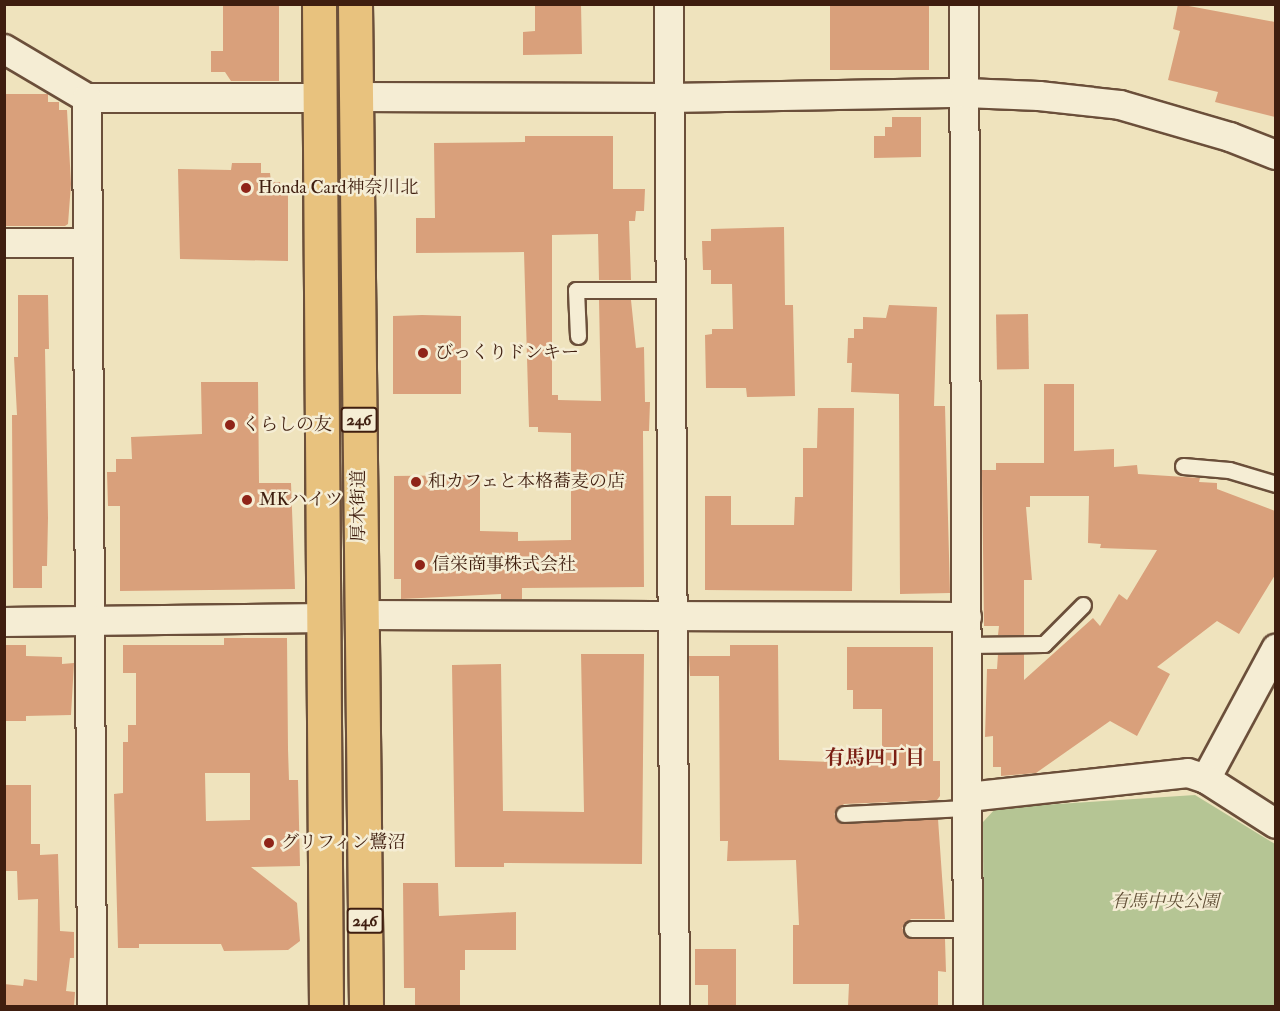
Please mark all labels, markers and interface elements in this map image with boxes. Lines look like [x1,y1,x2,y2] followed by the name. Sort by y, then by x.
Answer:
[258,177,418,199] place label: Honda Card神奈川北
[239,181,253,195] marker: Honda Card神奈川北
[435,342,579,364] place label: びっくりドンキー
[416,346,430,360] marker: びっくりドンキー
[340,407,378,433] road number: 246
[242,414,332,436] place label: くらしの友
[223,418,237,432] marker: くらしの友
[348,470,370,542] street label: 厚木街道
[428,471,626,493] place label: 和カフェと本格蕎麦の店
[409,475,423,489] marker: 和カフェと本格蕎麦の店
[259,489,343,511] place label: MKハイツ
[240,493,254,507] marker: MKハイツ
[432,554,576,576] place label: 信栄商事株式会社
[413,558,427,572] marker: 信栄商事株式会社
[825,745,925,769] district label: 有馬四丁目
[281,832,407,854] place label: グリフィン鷺沼
[262,836,276,850] marker: グリフィン鷺沼
[1111,891,1219,913] park label: 有馬中央公園
[346,908,385,934] road number: 246

